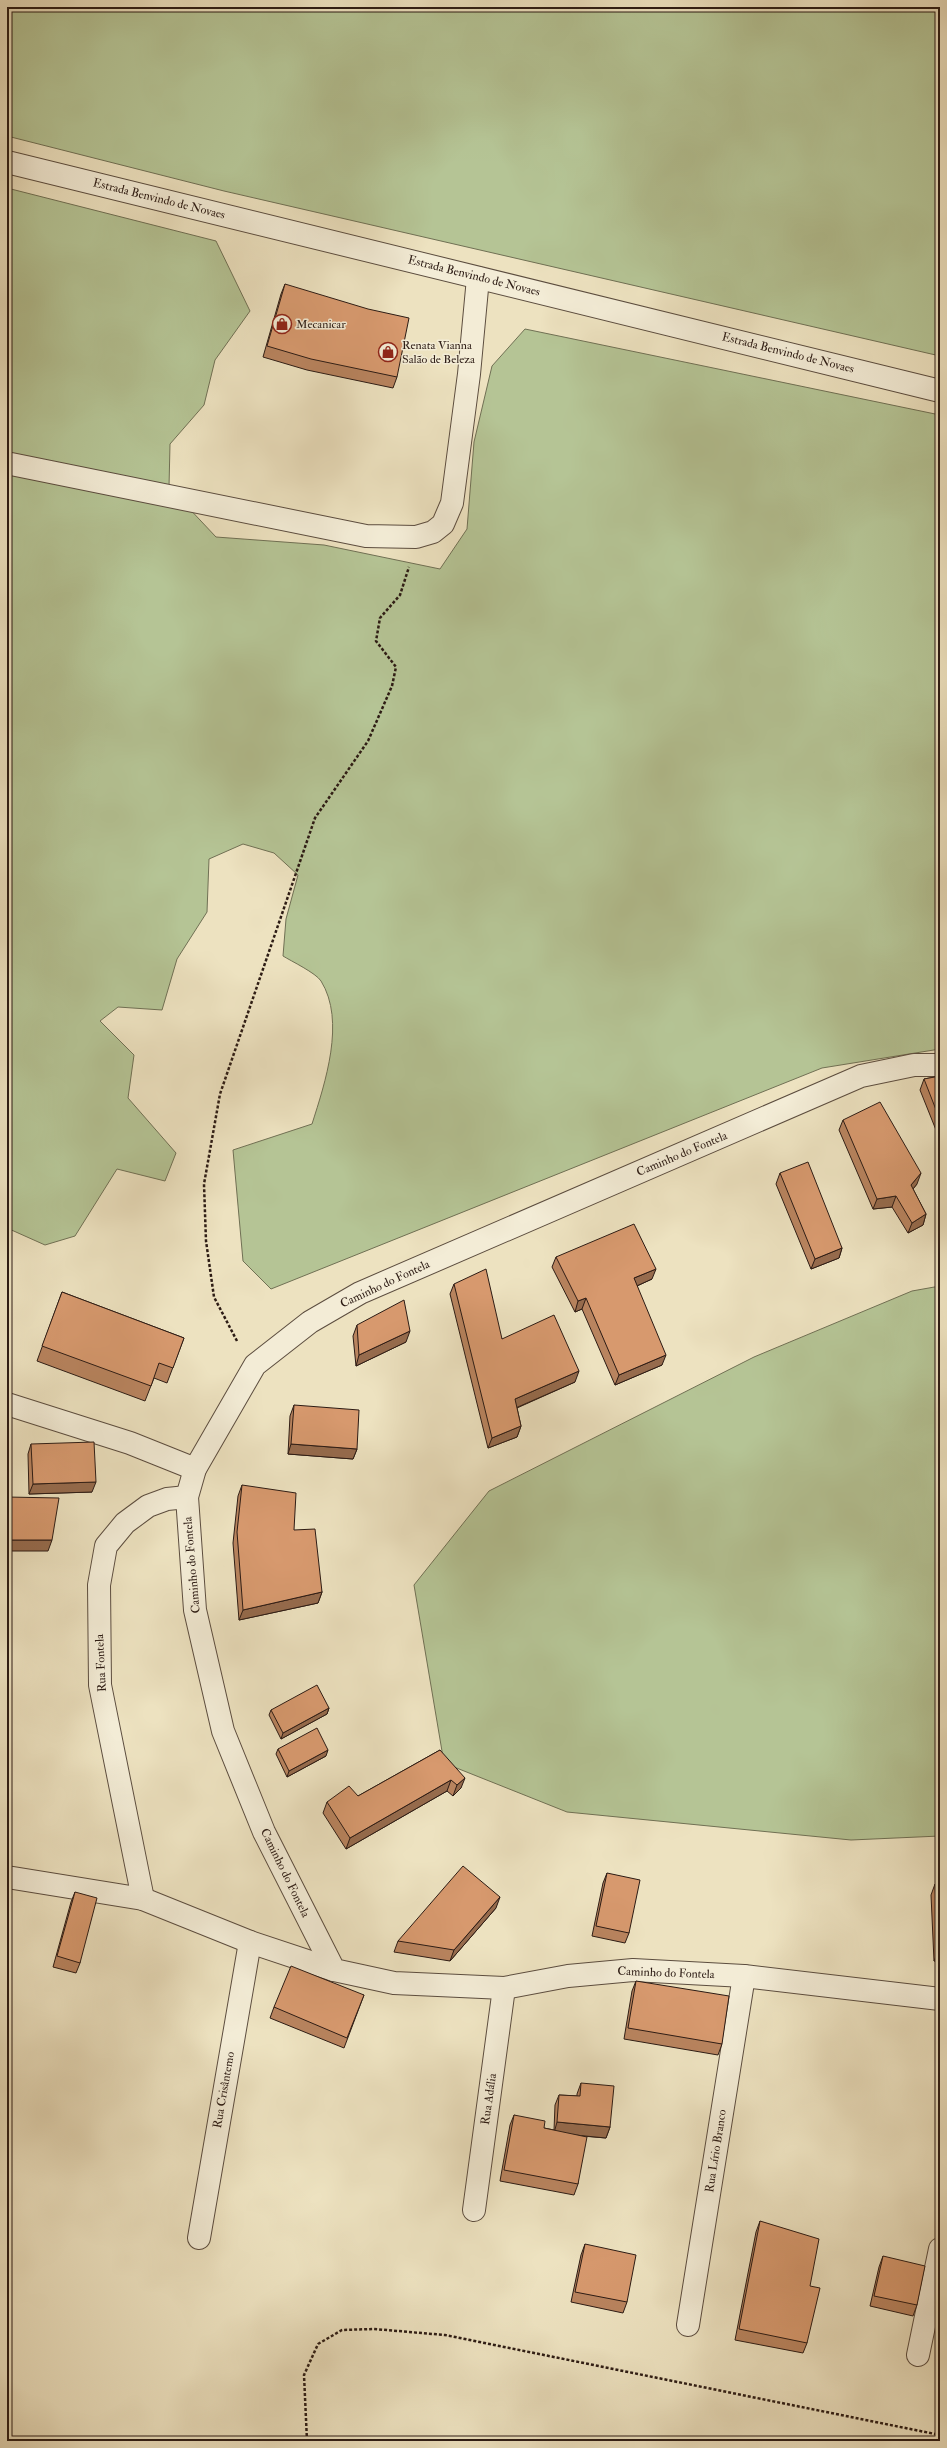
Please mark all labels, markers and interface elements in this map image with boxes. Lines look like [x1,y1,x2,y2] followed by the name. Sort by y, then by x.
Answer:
[91,175,227,223] street label: Estrada Benvindo de Novaes
[406,252,542,300] street label: Estrada Benvindo de Novaes
[271,313,293,335] shop icon: Mecanicar
[296,317,346,332] place label: Mecanicar
[720,329,856,377] street label: Estrada Benvindo de Novaes
[402,338,476,367] place label: Renata Vianna Salão de Beleza
[377,341,399,363] shop icon: Renata Vianna Salão de Beleza
[634,1128,731,1180] street label: Caminho do Fontela
[338,1256,433,1311] street label: Caminho do Fontela
[180,1515,204,1614] street label: Caminho do Fontela
[92,1632,110,1692] street label: Rua Fontela
[257,1826,314,1921] street label: Caminho do Fontela
[617,1964,716,1982] street label: Caminho do Fontela
[210,2050,238,2130] street label: Rua Crisântemo
[478,2071,500,2126] street label: Rua Adália
[702,2108,730,2194] street label: Rua Lírio Branco

